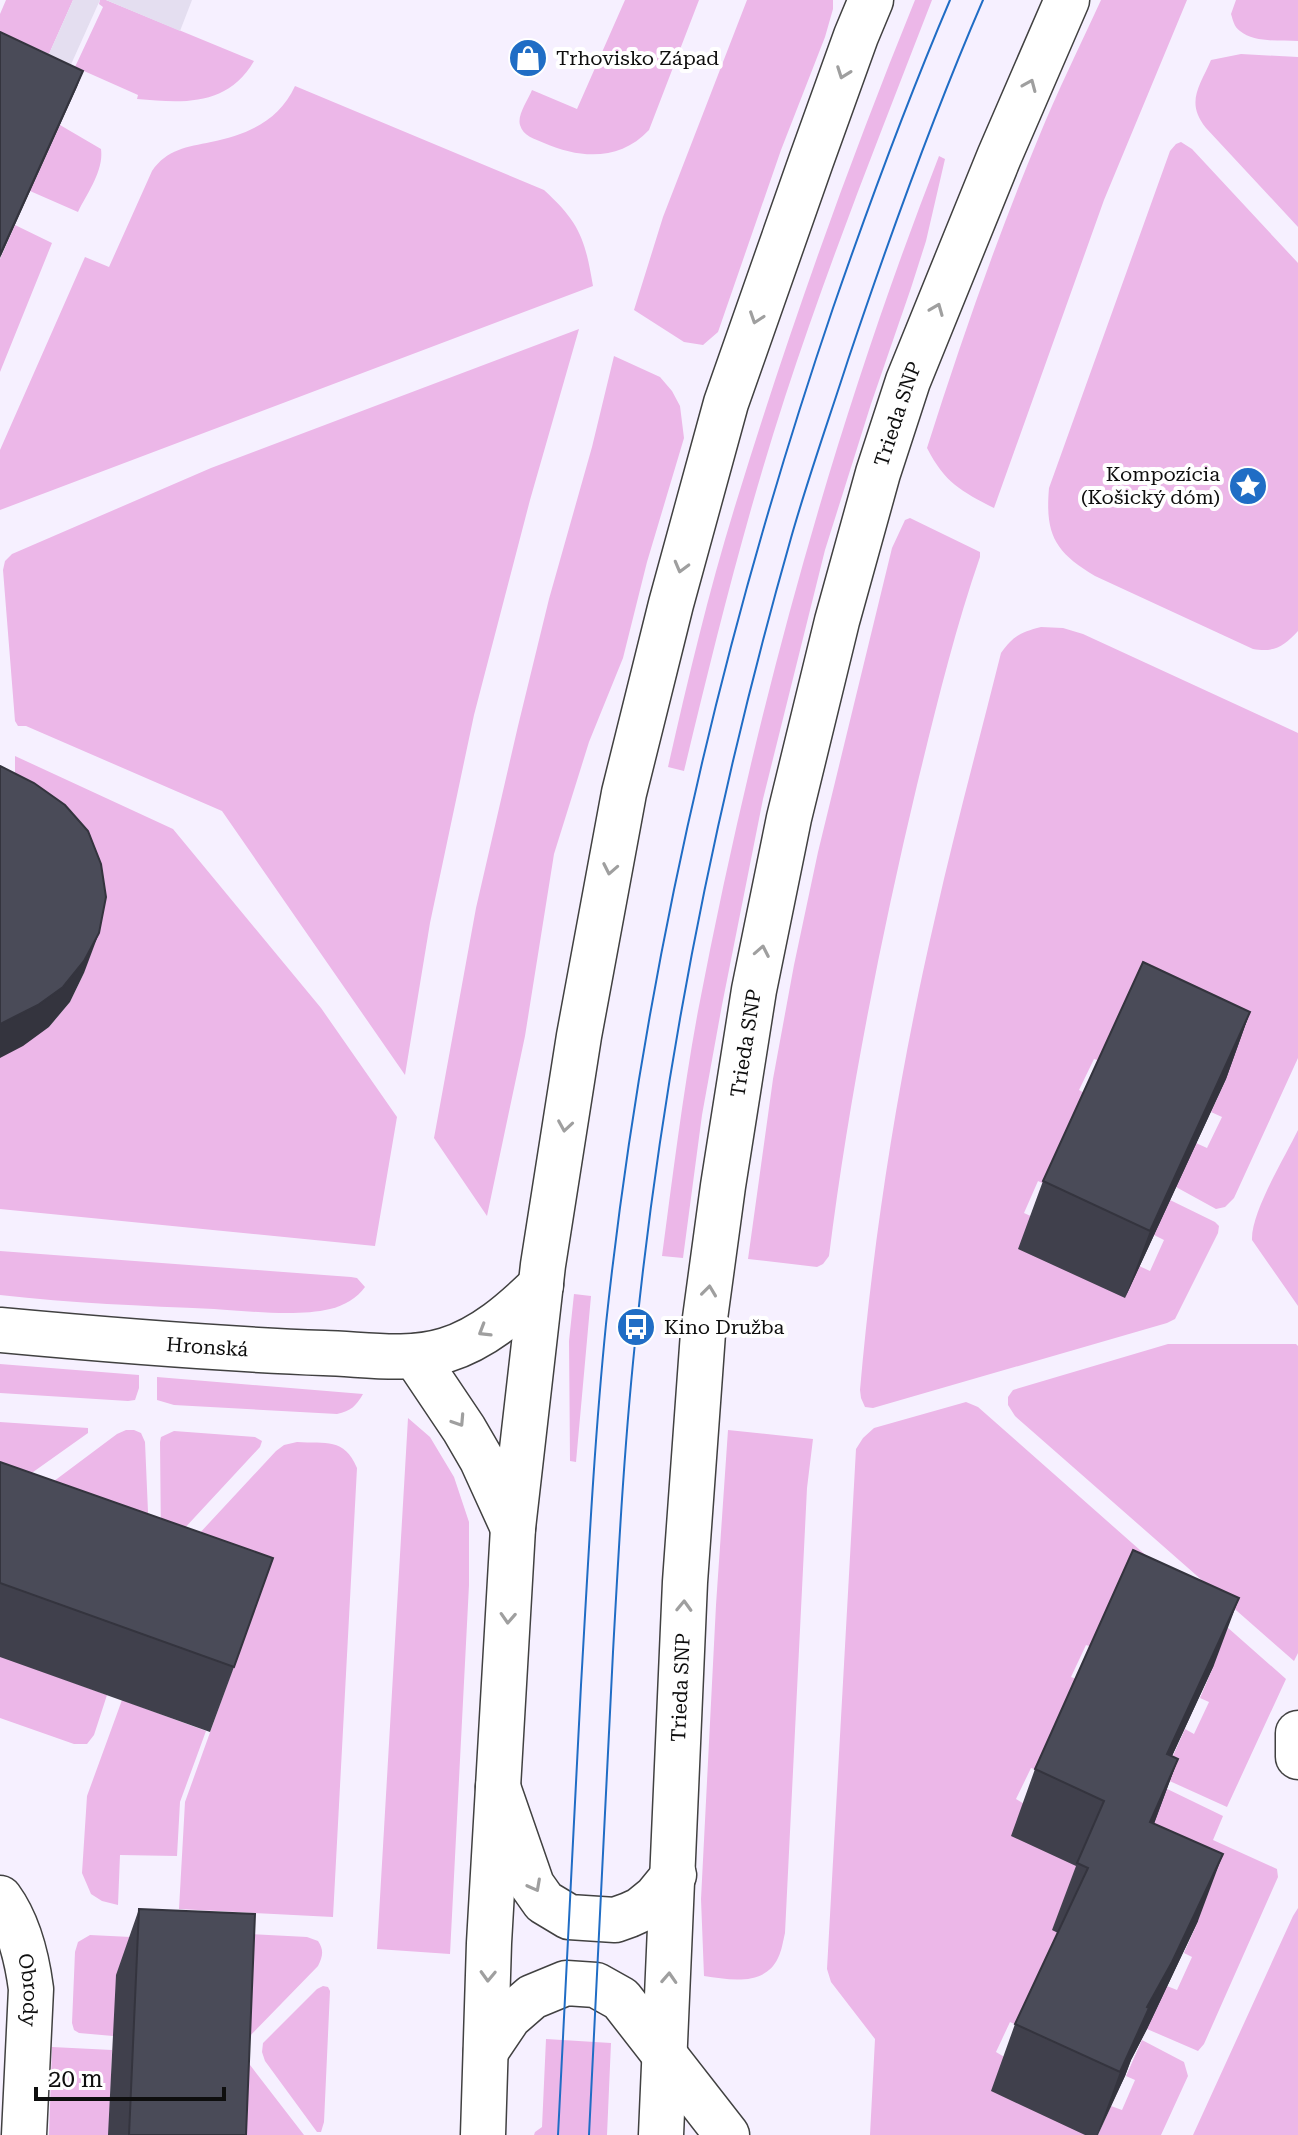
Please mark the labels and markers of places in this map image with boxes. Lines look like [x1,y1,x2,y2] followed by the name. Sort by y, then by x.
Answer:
[507,37,549,79] shop icon: Trhovisko Západ
[556,46,719,70] place label: Trhovisko Západ
[1081,462,1220,509] place label: Kompozícia (Košický dóm)
[1227,465,1269,507] place icon: Kompozícia (Košický dóm)
[615,1306,657,1348] bus stop icon: Kino Družba
[664,1315,784,1339] place label: Kino Družba

